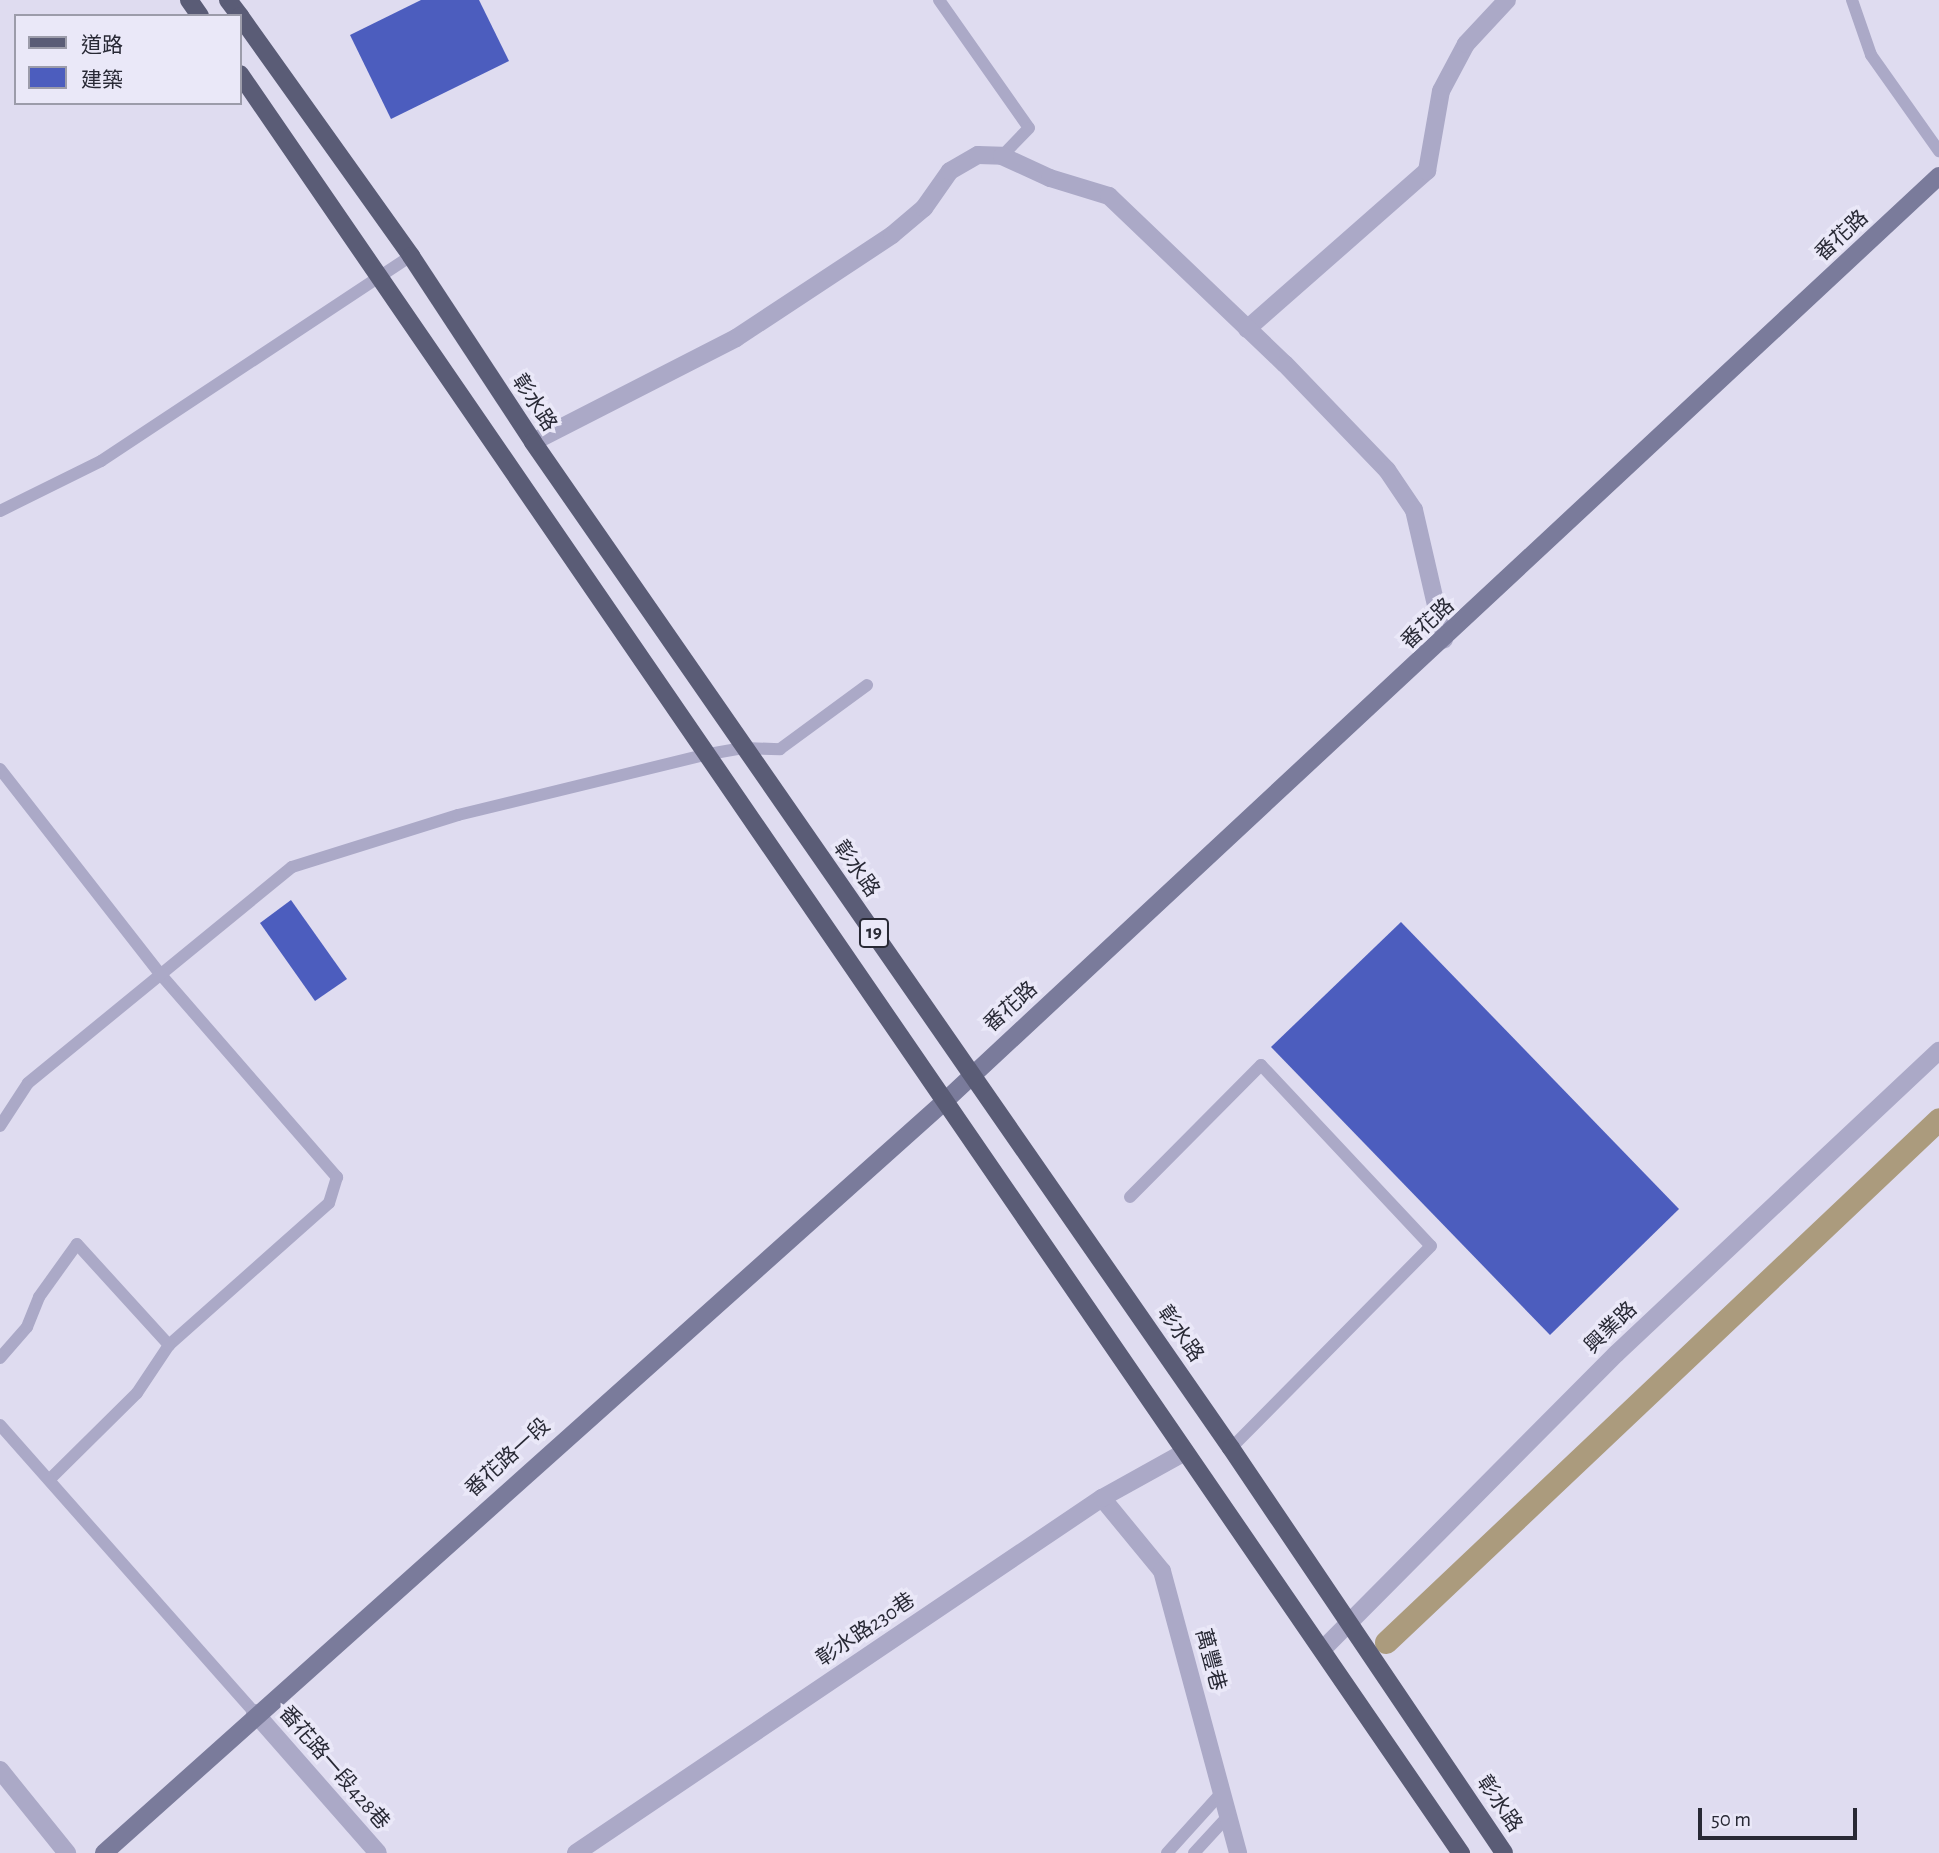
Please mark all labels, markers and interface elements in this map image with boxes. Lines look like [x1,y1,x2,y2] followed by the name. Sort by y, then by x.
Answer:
[14,14,242,105] legend
[81,35,123,56] text: 道路
[81,70,123,91] text: 建築
[1810,205,1874,267] street label: 番花路
[506,370,562,436] street label: 彰水路
[1396,593,1460,655] street label: 番花路
[828,836,884,902] street label: 彰水路
[858,917,890,948] road number: 19
[979,977,1043,1037] street label: 番花路
[1580,1297,1642,1359] street label: 興業路
[1152,1301,1208,1367] street label: 彰水路
[461,1414,555,1502] street label: 番花路一段
[812,1588,920,1672] street label: 彰水路230巷
[1190,1626,1230,1694] street label: 萬豐巷
[273,1701,395,1835] street label: 番花路一段428巷
[1471,1771,1527,1837] street label: 彰水路
[1701,1794,1860,1838] scale bar
[1711,1809,1751,1830] text: 50 m

